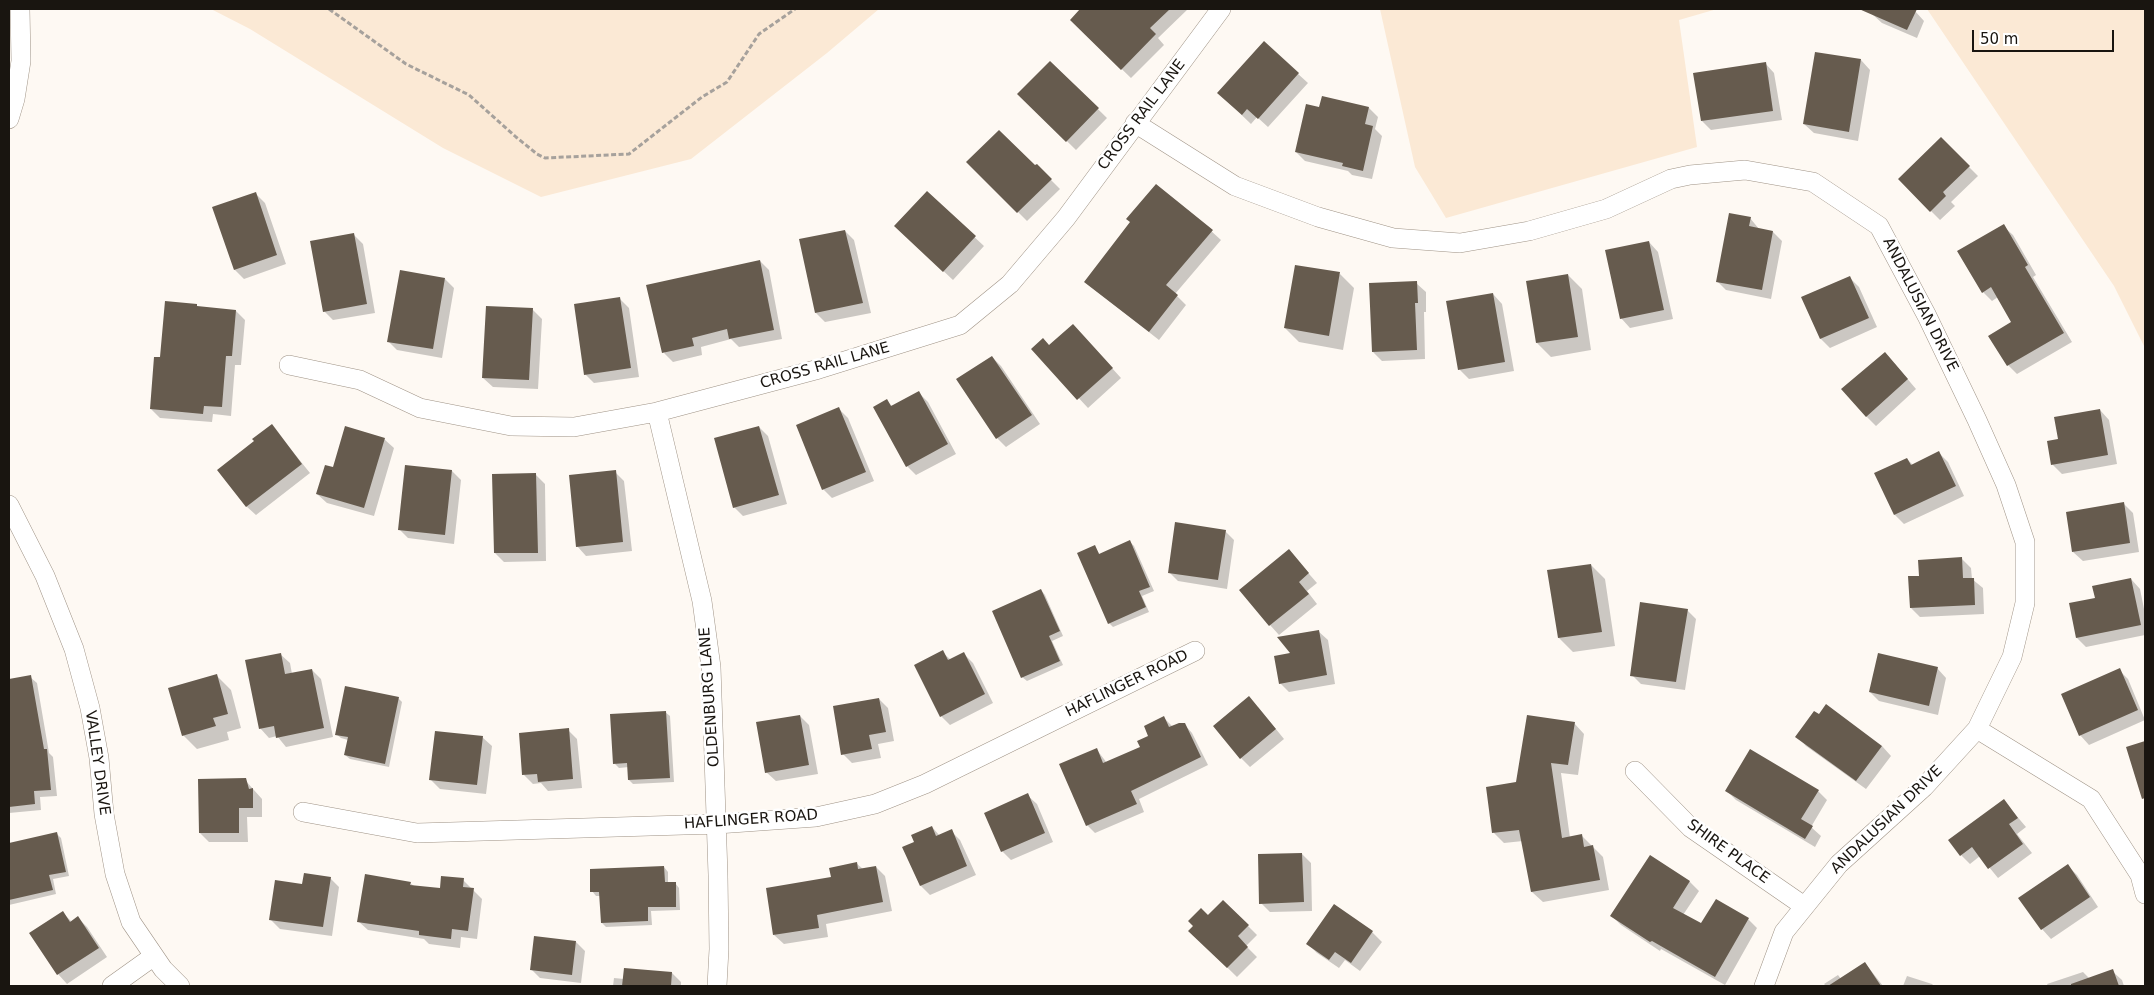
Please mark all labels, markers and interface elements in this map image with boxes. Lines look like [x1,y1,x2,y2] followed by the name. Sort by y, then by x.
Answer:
[1974,20,2116,52] scale bar
[1980,30,2018,48] text: 50 m
[1095,56,1189,174] street label: CROSS RAIL LANE
[1878,235,1962,375] street label: ANDALUSIAN DRIVE
[758,339,892,393] street label: CROSS RAIL LANE
[696,626,724,768] street label: OLDENBURG LANE
[1063,646,1191,722] street label: HAFLINGER ROAD
[81,709,113,817] street label: VALLEY DRIVE
[1828,762,1946,878] street label: ANDALUSIAN DRIVE
[683,806,819,834] street label: HAFLINGER ROAD
[1683,816,1773,888] street label: SHIRE PLACE

